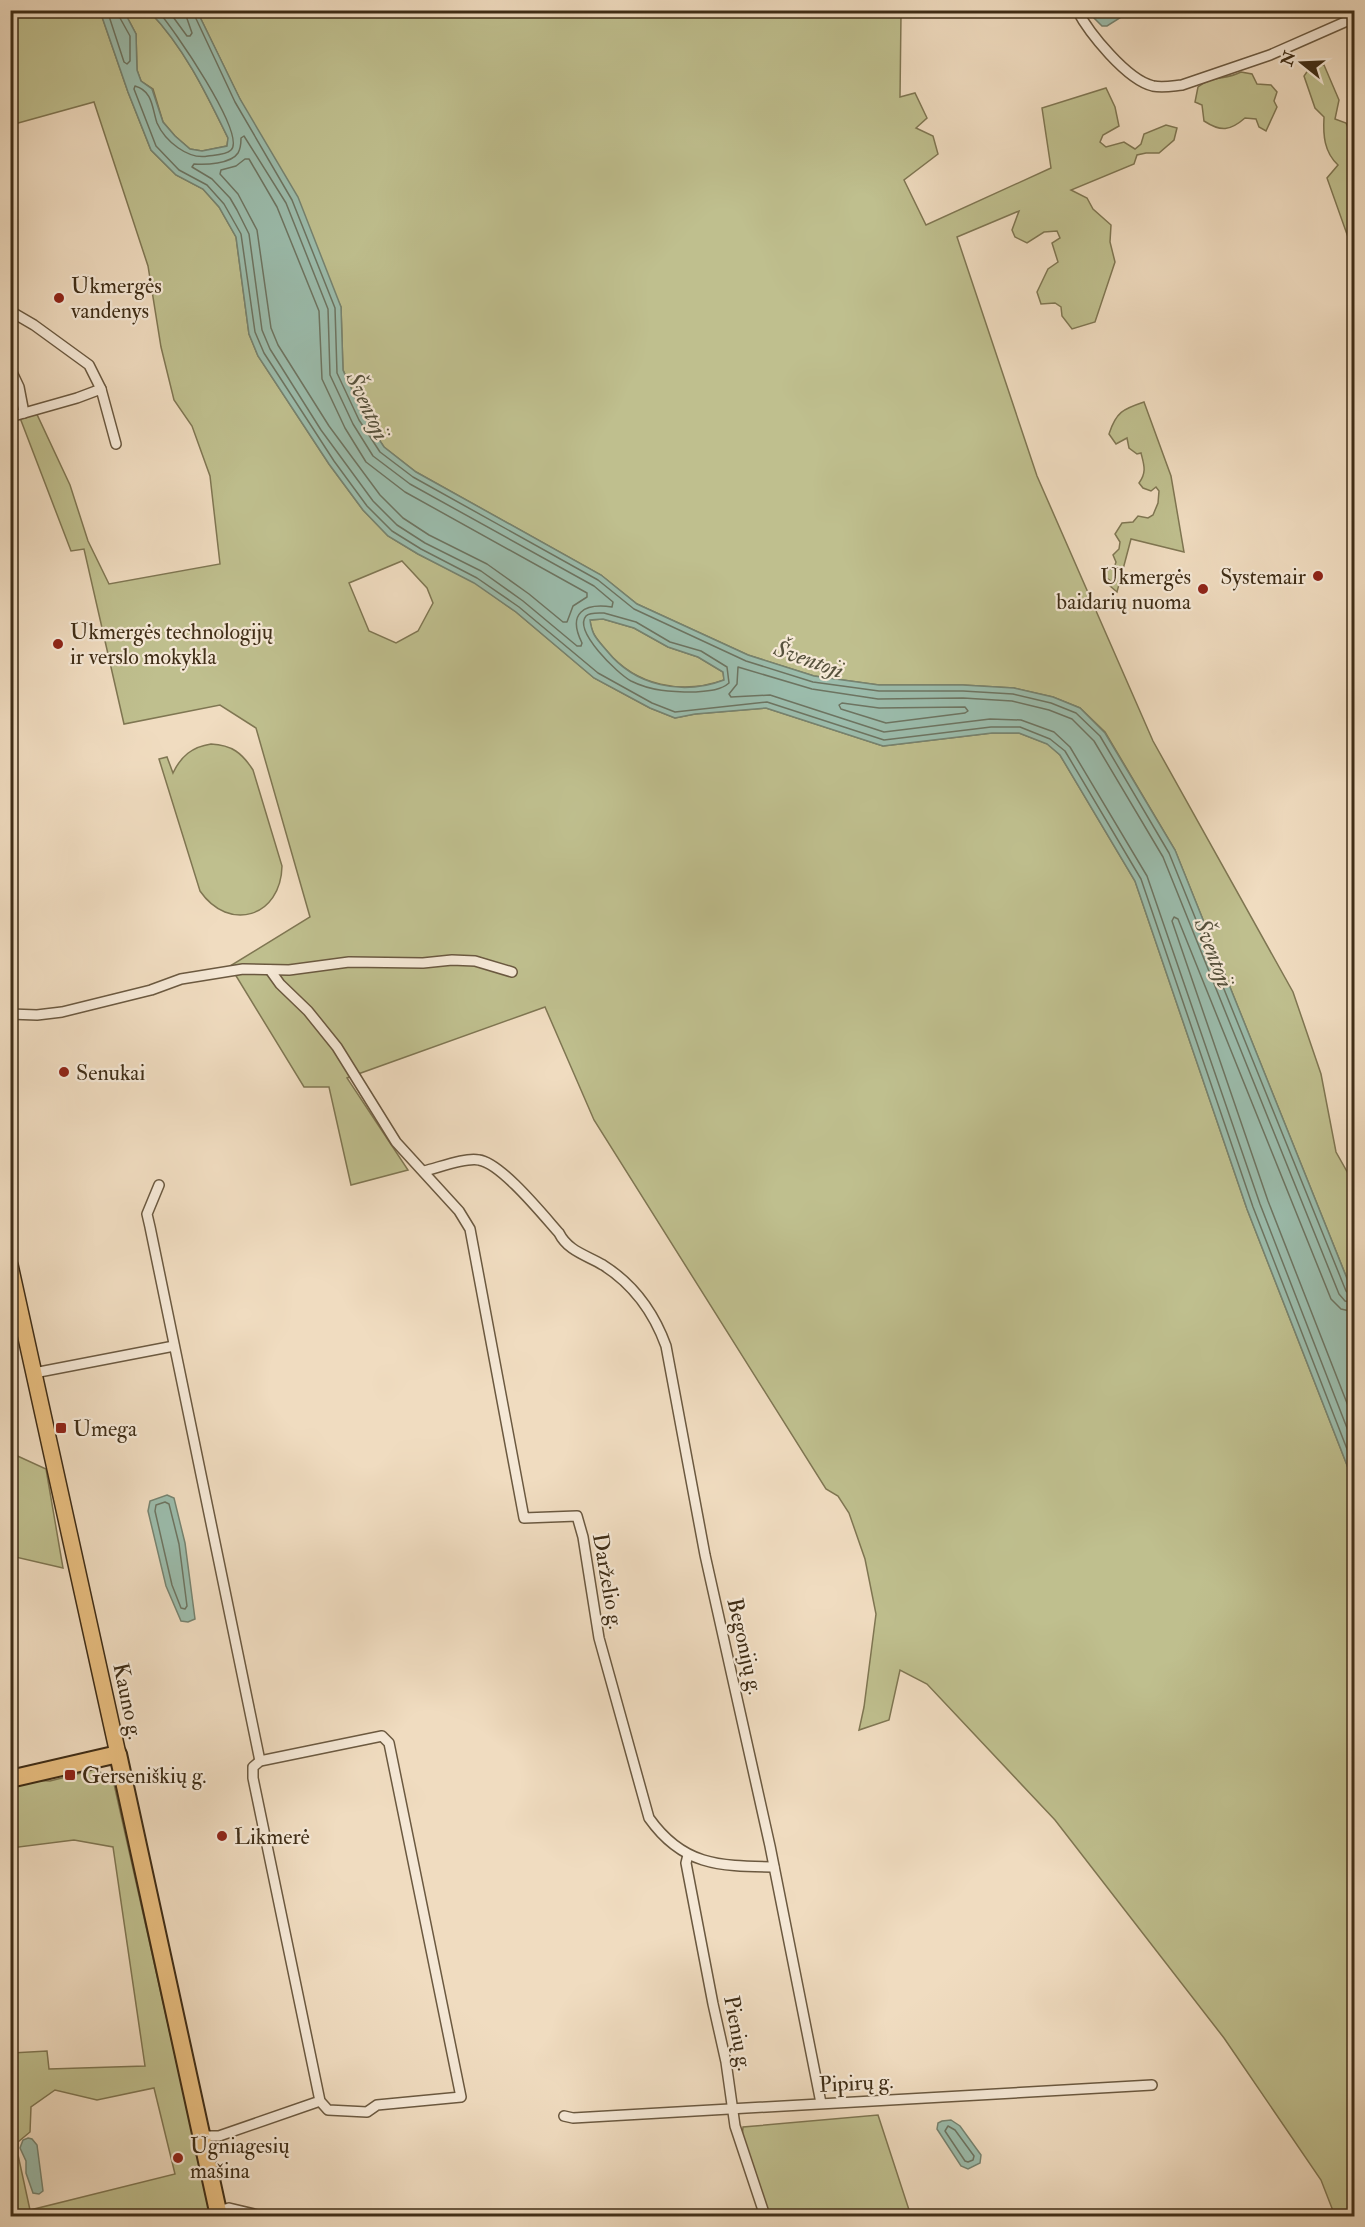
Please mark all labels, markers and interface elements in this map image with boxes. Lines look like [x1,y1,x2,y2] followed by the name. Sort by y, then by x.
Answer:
[1272,33,1332,93] north arrow
[1277,48,1301,70] text: N
[70,272,162,325] place label: Ukmergės vandenys
[52,291,66,305] marker: Ukmergės vandenys
[338,366,398,446] water label: Šventoji
[1056,563,1192,616] place label: Ukmergės baidarių nuoma
[1220,563,1307,591] place label: Systemair
[1311,569,1325,583] marker: Systemair
[1196,582,1210,596] marker: Ukmergės baidarių nuoma
[70,618,273,671] place label: Ukmergės technologijų ir verslo mokykla
[769,632,849,686] water label: Šventoji
[51,637,65,651] marker: Ukmergės technologijų ir verslo mokykla
[1186,913,1242,993] water label: Šventoji
[76,1059,145,1087] place label: Senukai
[57,1065,71,1079] marker: Senukai
[73,1415,138,1443] place label: Umega
[54,1421,68,1435] marker: Umega
[586,1531,630,1631] street label: Darželio g.
[720,1595,770,1697] street label: Begonijų g.
[106,1661,150,1742] street label: Kauno g.
[82,1762,207,1790] place label: Gerseniškių g.
[63,1768,77,1782] marker: Gerseniškių g.
[234,1823,310,1851] place label: Likmerė
[215,1829,229,1843] marker: Likmerė
[717,1993,759,2073] street label: Pienių g.
[818,2067,894,2100] street label: Pipirų g.
[190,2132,290,2185] place label: Ugniagesių mašina
[171,2151,185,2165] marker: Ugniagesių mašina

